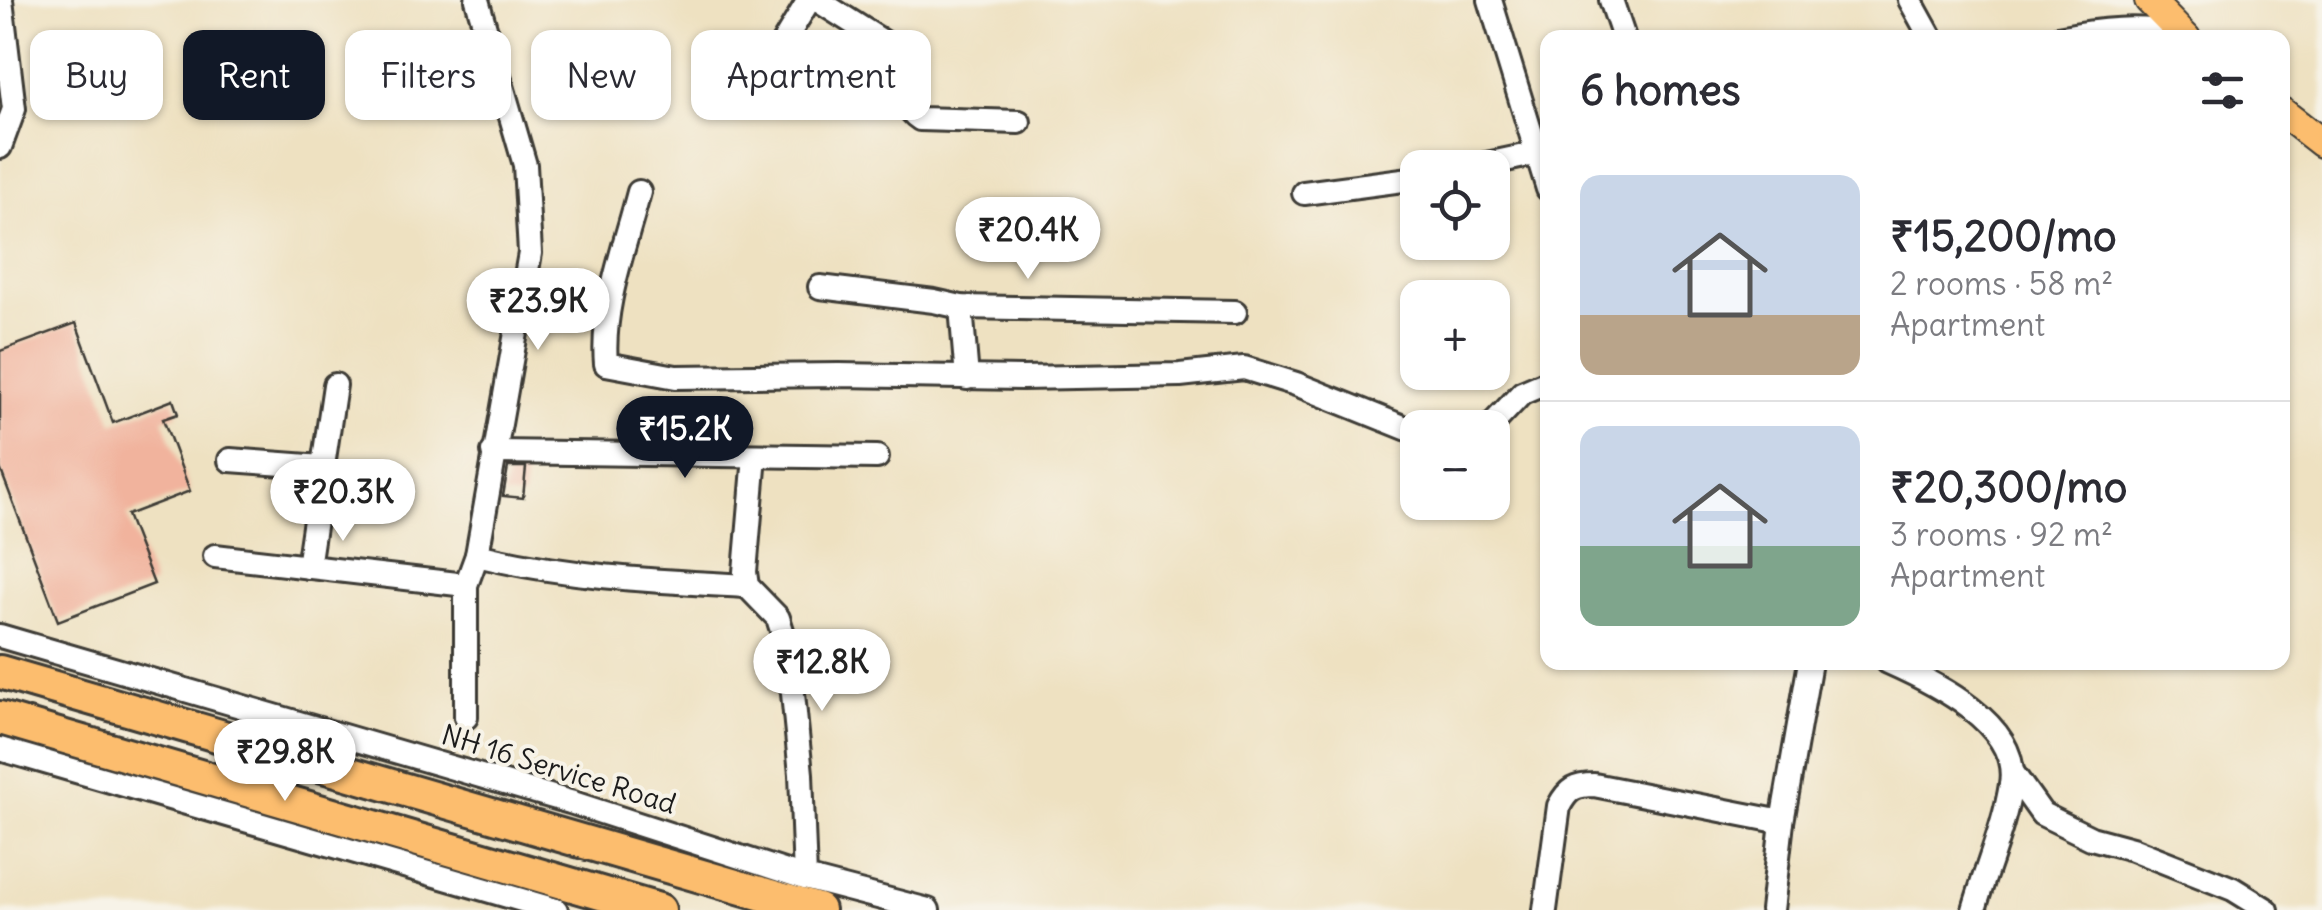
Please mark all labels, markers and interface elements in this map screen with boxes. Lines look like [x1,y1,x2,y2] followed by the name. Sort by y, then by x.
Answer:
[30,30,163,120] chip: Buy
[183,30,325,120] chip: Rent
[345,30,511,120] chip: Filters
[531,30,671,120] chip: New
[691,30,931,120] chip: Apartment
[2195,63,2250,118] icon: filters
[1580,64,1741,116] text: 6 homes
[1400,150,1510,520] map controls
[1400,150,1510,260] button: locate
[947,197,1109,282] pin: ₹20.4K
[977,209,1079,250] text: ₹20.4K
[1890,210,2117,262] text: ₹15,200/mo
[1660,215,1780,335] icon: home
[1890,263,2113,304] text: 2 rooms · 58 m²
[457,268,619,353] pin: ₹23.9K
[489,280,587,321] text: ₹23.9K
[1400,280,1510,390] button: +
[1890,304,2045,345] text: Apartment
[604,396,766,481] pin: ₹15.2K
[638,408,732,449] text: ₹15.2K
[1400,410,1510,520] button: −
[262,459,424,544] pin: ₹20.3K
[1890,461,2127,513] text: ₹20,300/mo
[1660,466,1780,586] icon: home
[292,471,394,512] text: ₹20.3K
[1890,514,2113,555] text: 3 rooms · 92 m²
[1890,555,2045,596] text: Apartment
[741,629,903,714] pin: ₹12.8K
[775,641,869,682] text: ₹12.8K
[437,716,681,822] street label: NH 16 Service Road
[204,719,366,804] pin: ₹29.8K
[236,731,334,772] text: ₹29.8K

